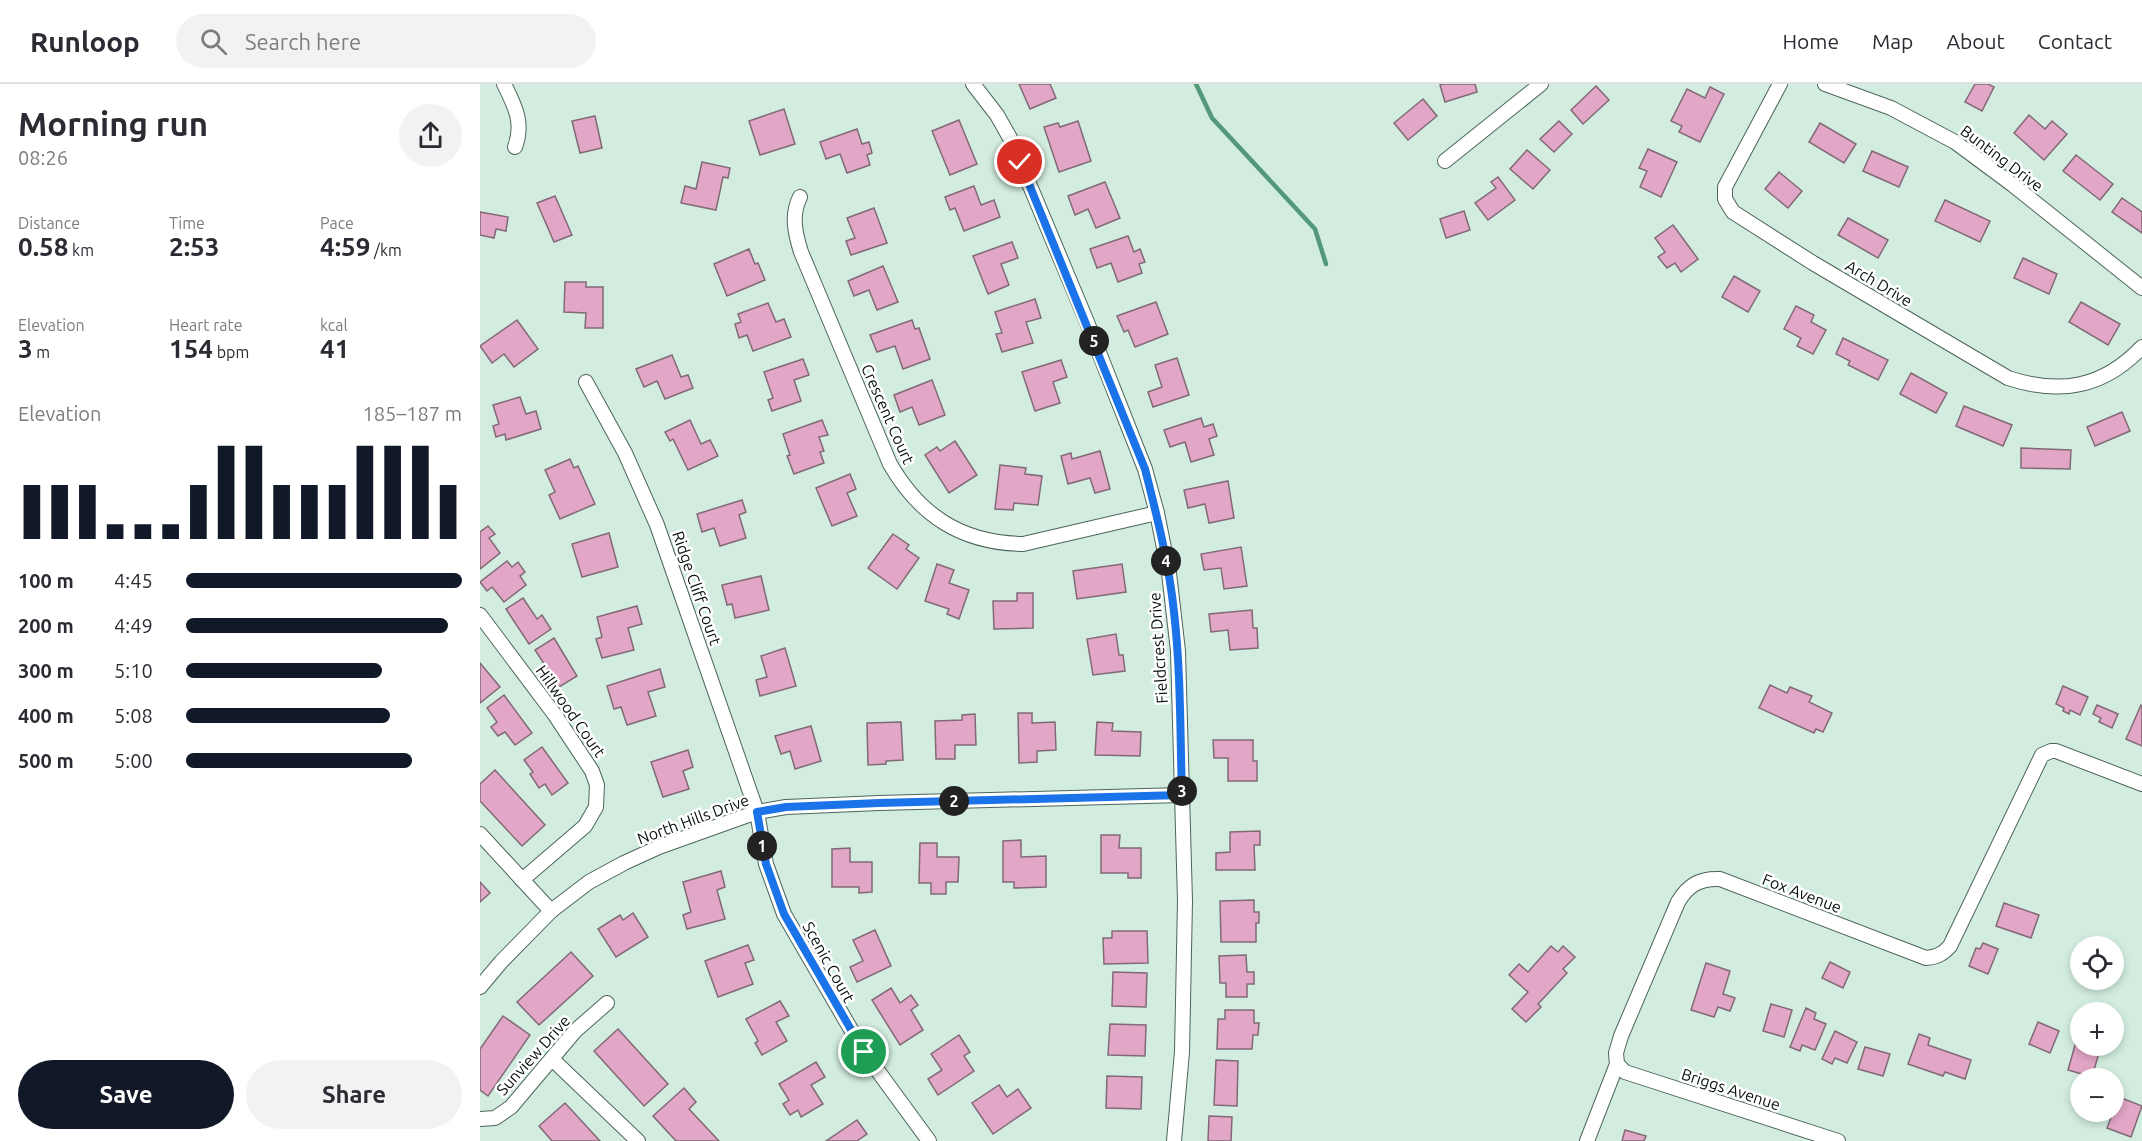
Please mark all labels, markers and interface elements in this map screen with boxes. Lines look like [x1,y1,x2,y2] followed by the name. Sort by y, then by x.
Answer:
[176,14,596,68] search box
[197,25,230,58] icon: search
[30,26,140,57] text: Runloop
[245,29,361,54] text: Search here
[1782,29,1839,53] text: Home
[1872,29,1913,53] text: Map
[1946,29,2005,53] text: About
[2038,29,2112,53] text: Contact
[399,104,462,167] button: share
[18,105,208,142] text: Morning run
[1957,121,2047,195] street label: Bunting Drive
[994,136,1045,187] pin
[1003,145,1036,178] icon: check
[18,146,68,169] text: 08:26
[18,214,80,232] text: Distance
[169,214,205,232] text: Time
[320,214,354,232] text: Pace
[18,232,68,261] text: 0.58
[169,232,219,261] text: 2:53
[320,232,370,261] text: 4:59
[68,241,94,259] text: km
[370,241,402,259] text: /km
[1842,256,1916,310] street label: Arch Drive
[18,316,85,334] text: Elevation
[169,316,243,334] text: Heart rate
[320,316,348,334] text: kcal
[1079,326,1109,356] pin: 5
[1089,332,1099,350] text: 5
[18,334,33,363] text: 3
[169,334,213,363] text: 154
[320,334,349,363] text: 41
[33,343,50,361] text: m
[213,343,249,361] text: bpm
[858,361,918,467] street label: Crescent Court
[18,402,101,425] text: Elevation
[363,402,462,425] text: 185–187 m
[669,529,725,648] street label: Ridge Cliff Court
[1151,546,1181,576] pin: 4
[1161,552,1171,570] text: 4
[18,569,74,592] text: 100 m
[114,569,153,592] text: 4:45
[1145,592,1171,704] street label: Fieldcrest Drive
[18,614,74,637] text: 200 m
[114,614,153,637] text: 4:49
[18,659,74,682] text: 300 m
[114,659,153,682] text: 5:10
[533,662,610,761] street label: Hillwood Court
[18,704,74,727] text: 400 m
[114,704,153,727] text: 5:08
[18,749,74,772] text: 500 m
[114,749,153,772] text: 5:00
[1167,776,1197,806] pin: 3
[1177,782,1187,800] text: 3
[939,786,969,816] pin: 2
[635,790,751,848] street label: North Hills Drive
[949,792,959,810] text: 2
[747,831,777,861] pin: 1
[757,837,767,855] text: 1
[1760,870,1844,916] street label: Fox Avenue
[799,919,859,1006] street label: Scenic Court
[2070,936,2124,1122] map controls
[2070,936,2124,990] button: locate
[2070,1002,2124,1056] button: +
[492,1011,574,1099] street label: Sunview Drive
[838,1026,889,1077] pin
[847,1035,880,1068] icon: arrive
[18,1060,234,1129] button: Save
[246,1060,462,1129] button: Share
[1679,1065,1783,1113] street label: Briggs Avenue
[2070,1068,2124,1122] button: −

